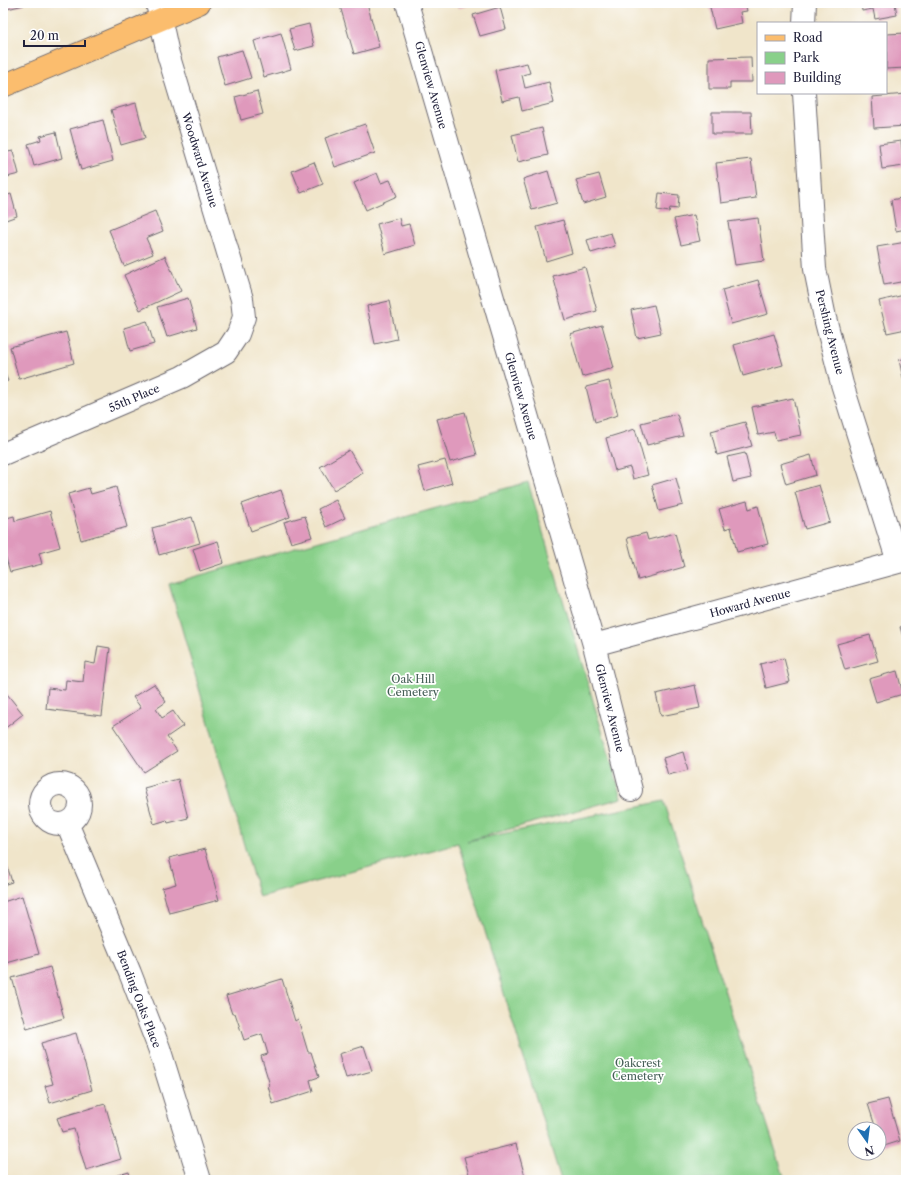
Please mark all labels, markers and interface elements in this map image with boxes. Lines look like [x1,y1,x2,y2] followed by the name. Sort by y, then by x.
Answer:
[24,22,85,48] scale bar
[757,22,887,94] legend
[30,28,59,43] text: 20 m
[793,30,823,45] text: Road
[412,40,450,130] street label: Glenview Avenue
[793,50,820,65] text: Park
[793,70,841,85] text: Building
[179,110,221,209] street label: Woodward Avenue
[813,288,847,376] street label: Pershing Avenue
[502,351,540,441] street label: Glenview Avenue
[106,381,162,415] street label: 55th Place
[708,586,792,620] street label: Howard Avenue
[592,662,628,754] street label: Glenview Avenue
[387,672,440,699] park label: Oak Hill Cemetery
[114,948,164,1050] street label: Bending Oaks Place
[612,1056,665,1083] park label: Oakcrest Cemetery
[847,1121,887,1161] north arrow
[863,1143,876,1159] text: N

